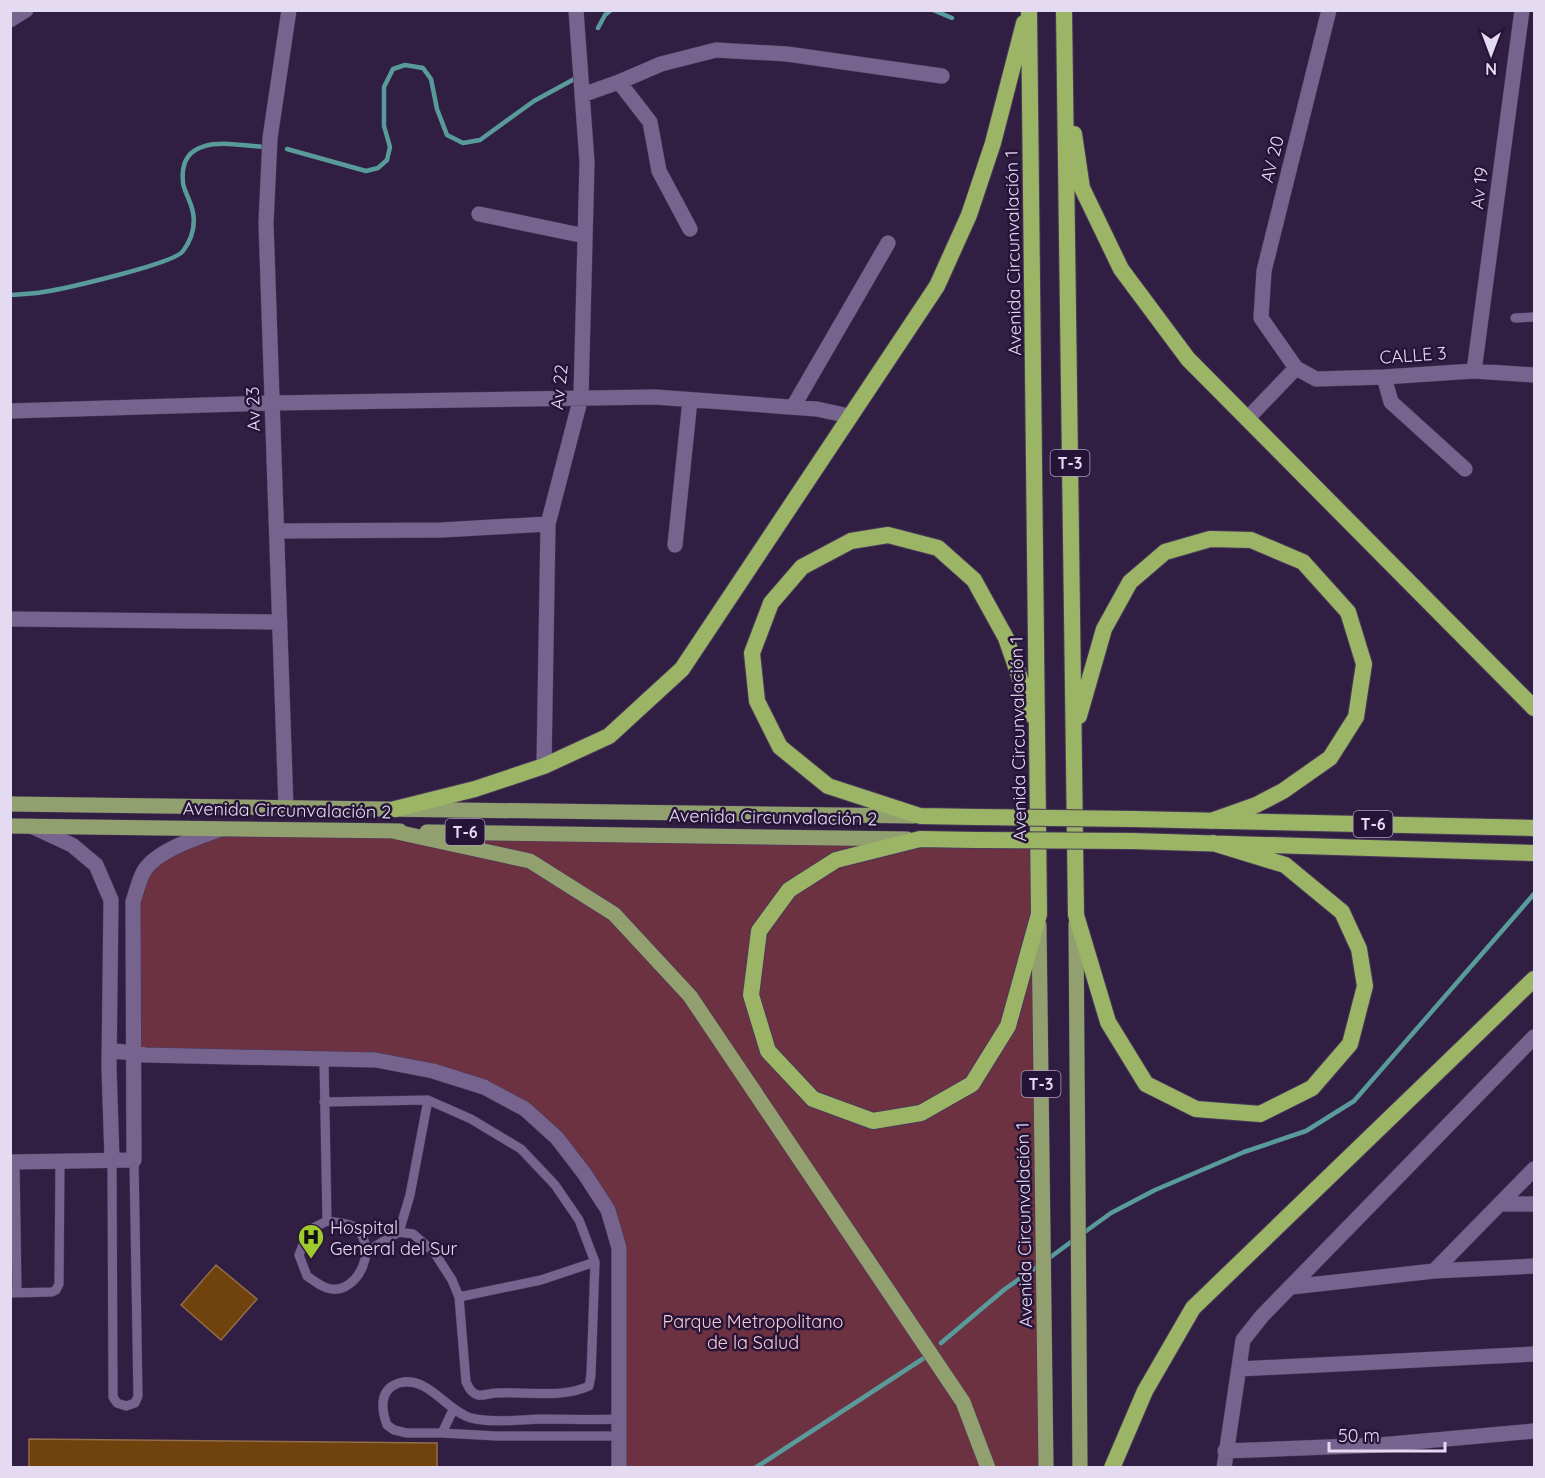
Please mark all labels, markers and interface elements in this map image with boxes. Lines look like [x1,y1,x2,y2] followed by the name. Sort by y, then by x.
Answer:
[1461,24,1521,84] north arrow
[1485,59,1497,79] text: N
[1255,133,1289,185] street label: AV 20
[1000,150,1026,356] street label: Avenida Circunvalación 1
[1465,166,1493,210] street label: Av 19
[1379,341,1447,369] street label: CALLE 3
[545,363,573,411] street label: Av 22
[241,386,265,432] street label: Av 23
[1050,450,1090,476] road number: T-3
[1005,636,1031,842] street label: Avenida Circunvalación 1
[183,797,391,823] street label: Avenida Circunvalación 2
[669,804,877,830] street label: Avenida Circunvalación 2
[1354,811,1392,837] road number: T-6
[446,819,484,845] road number: T-6
[1022,1071,1060,1097] road number: T-3
[1011,1122,1037,1328] street label: Avenida Circunvalación 1
[330,1216,457,1260] place label: Hospital General del Sur
[296,1222,326,1260] hospital icon: Hospital General del Sur
[663,1310,843,1354] park label: Parque Metropolitano de la Salud
[1329,1415,1444,1453] scale bar
[1338,1424,1380,1447] text: 50 m

